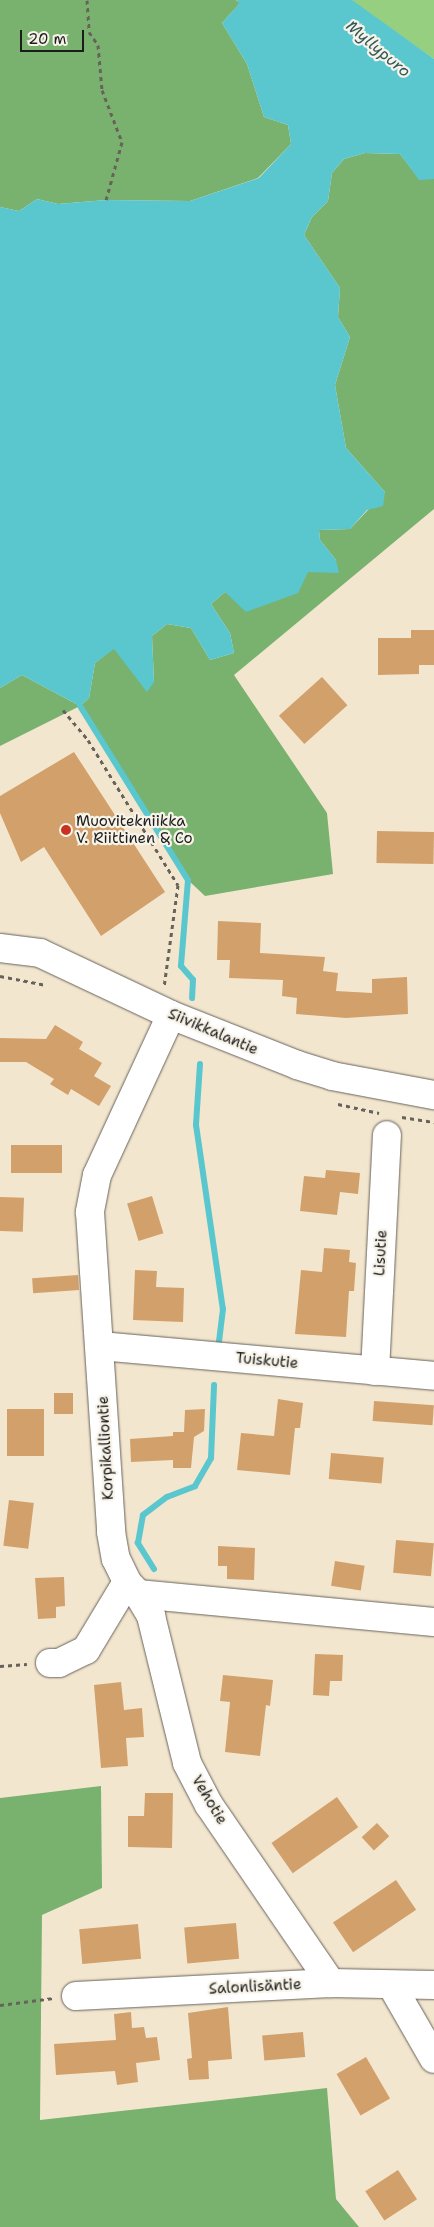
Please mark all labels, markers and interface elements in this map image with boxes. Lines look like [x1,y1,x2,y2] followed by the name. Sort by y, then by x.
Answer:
[342,17,414,81] water label: Myllypuro
[22,20,86,52] scale bar
[28,29,67,49] text: 20 m
[76,812,193,847] place label: Muovitekniikka V. Riittinen & Co
[60,824,72,836] marker: Muovitekniikka V. Riittinen & Co
[165,1005,261,1059] street label: Siivikkalantie
[371,1229,391,1277] street label: Lisutie
[235,1349,299,1373] street label: Tuiskutie
[94,1395,118,1501] street label: Korpikalliontie
[187,1772,231,1828] street label: Vehotie
[208,1976,302,1998] street label: Salonlisäntie

